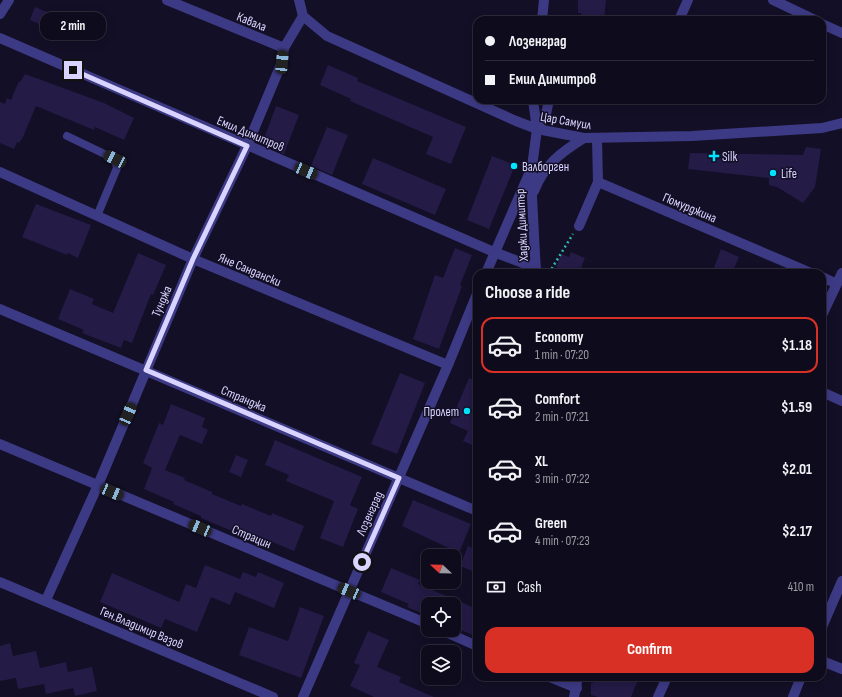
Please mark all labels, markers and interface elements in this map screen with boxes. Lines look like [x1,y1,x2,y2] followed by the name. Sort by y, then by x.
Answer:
[234,9,269,35] street label: Кавала
[40,12,106,40] callout: 2 min
[61,18,85,34] text: 2 min
[509,32,566,51] text: Лозенград
[275,50,289,74] car
[64,61,82,79] route end
[509,70,596,89] text: Емил Димитров
[539,109,593,133] street label: Цар Самуил
[214,113,287,155] street label: Емил Димитров
[102,148,128,170] car
[722,149,737,165] place label: Silk
[709,151,719,161] marker: Silk
[522,159,569,175] place label: Валборген
[293,161,319,181] car
[509,161,519,171] marker: Валборген
[781,166,797,182] place label: Life
[768,168,778,178] marker: Life
[512,188,532,263] street label: Хаджи Димитър
[660,189,719,226] street label: Гюмурджина
[216,250,283,290] street label: Яне Сандански
[485,282,570,303] text: Choose a ride
[148,283,176,319] street label: Тунджа
[487,327,523,363] icon: car
[535,328,584,347] text: Economy
[782,336,812,355] text: $1.18
[535,347,589,363] text: 1 min · 07:20
[218,382,269,416] street label: Странджа
[487,389,523,425] icon: car
[535,390,580,409] text: Comfort
[781,398,812,417] text: $1.59
[118,401,138,427] car
[423,404,459,420] place label: Пролет
[462,406,472,416] marker: Пролет
[535,409,589,425] text: 2 min · 07:21
[487,451,523,487] icon: car
[535,452,548,471] text: XL
[782,460,812,479] text: $2.01
[535,471,590,487] text: 3 min · 07:22
[99,482,125,502] car
[353,489,387,539] street label: Лозенград
[487,513,523,549] icon: car
[535,514,567,533] text: Green
[187,518,213,538] car
[229,521,274,552] street label: Страцин
[782,522,812,541] text: $2.17
[535,533,590,549] text: 4 min · 07:23
[421,549,461,589] north arrow
[421,549,461,685] map controls
[353,553,371,571] route start
[485,576,507,598] icon: cash
[517,578,542,597] text: Cash
[788,579,814,595] text: 410 m
[336,581,362,601] car
[421,597,461,637] button: locate
[98,603,186,653] street label: Ген.Владимир Вазов
[485,627,814,673] button: Confirm
[421,645,461,685] button: layers

